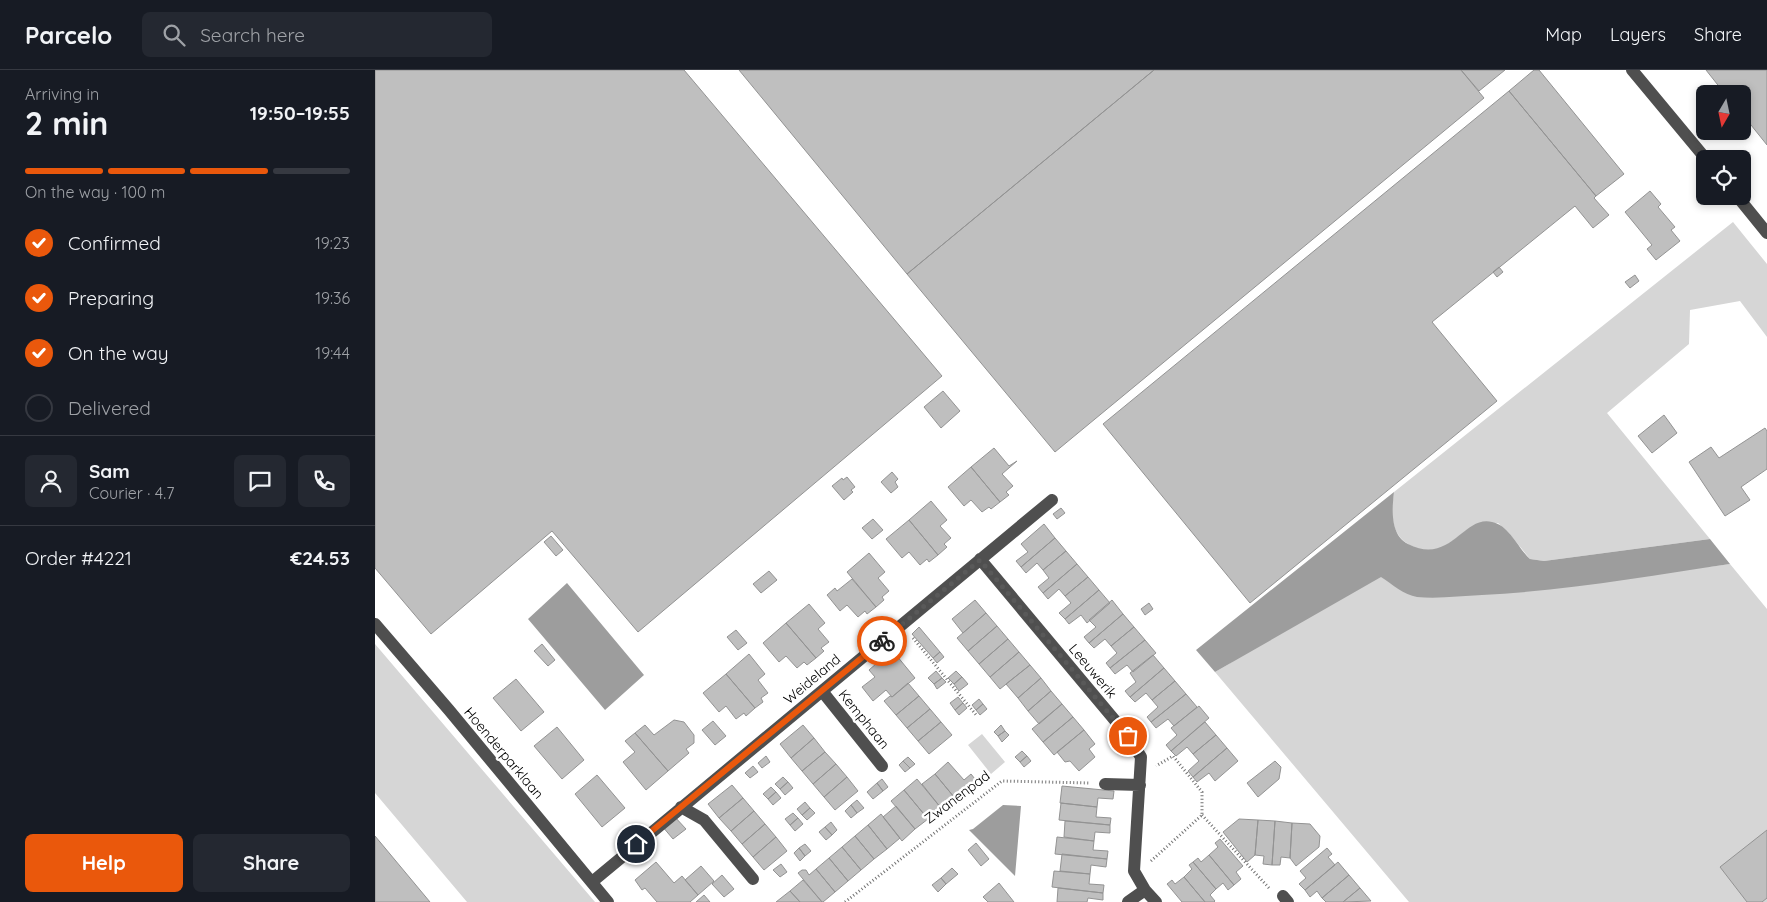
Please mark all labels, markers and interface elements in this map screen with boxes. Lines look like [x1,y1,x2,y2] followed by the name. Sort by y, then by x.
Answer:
[142,12,492,57] search box
[25,20,112,50] text: Parcelo
[160,21,188,49] icon: search
[200,23,305,47] text: Search here
[1545,23,1582,46] text: Map
[1610,23,1666,46] text: Layers
[1694,23,1742,46] text: Share
[25,84,99,104] text: Arriving in
[1696,85,1751,140] north arrow
[1696,85,1751,205] map controls
[250,101,350,125] text: 19:50–19:55
[25,103,108,143] text: 2 min
[1696,150,1751,205] button: locate
[25,182,165,202] text: On the way · 100 m
[25,229,53,257] icon: check
[68,231,161,255] text: Confirmed
[315,233,350,253] text: 19:23
[25,284,53,312] icon: check
[68,286,154,310] text: Preparing
[315,288,350,308] text: 19:36
[25,339,53,367] icon: check
[68,341,169,365] text: On the way
[315,343,350,363] text: 19:44
[68,396,151,420] text: Delivered
[25,455,77,507] button: person
[234,455,286,507] button: chat
[298,455,350,507] button: phone
[89,459,130,483] text: Sam
[89,483,174,503] text: Courier · 4.7
[25,546,132,570] text: Order #4221
[290,546,350,570] text: €24.53
[857,616,907,666] courier
[868,627,896,655] icon: bike
[1065,640,1121,702] street label: Leeuwerik
[780,650,844,708] street label: Weideland
[835,686,893,752] street label: Kemphaan
[460,703,548,803] street label: Hoenderparklaan
[1107,715,1149,757] pin
[1114,722,1142,750] icon: bag
[921,766,993,828] street label: Zwanenpad
[615,823,657,865] pin
[622,830,650,858] icon: home
[25,834,183,892] button: Help
[193,834,350,892] button: Share

